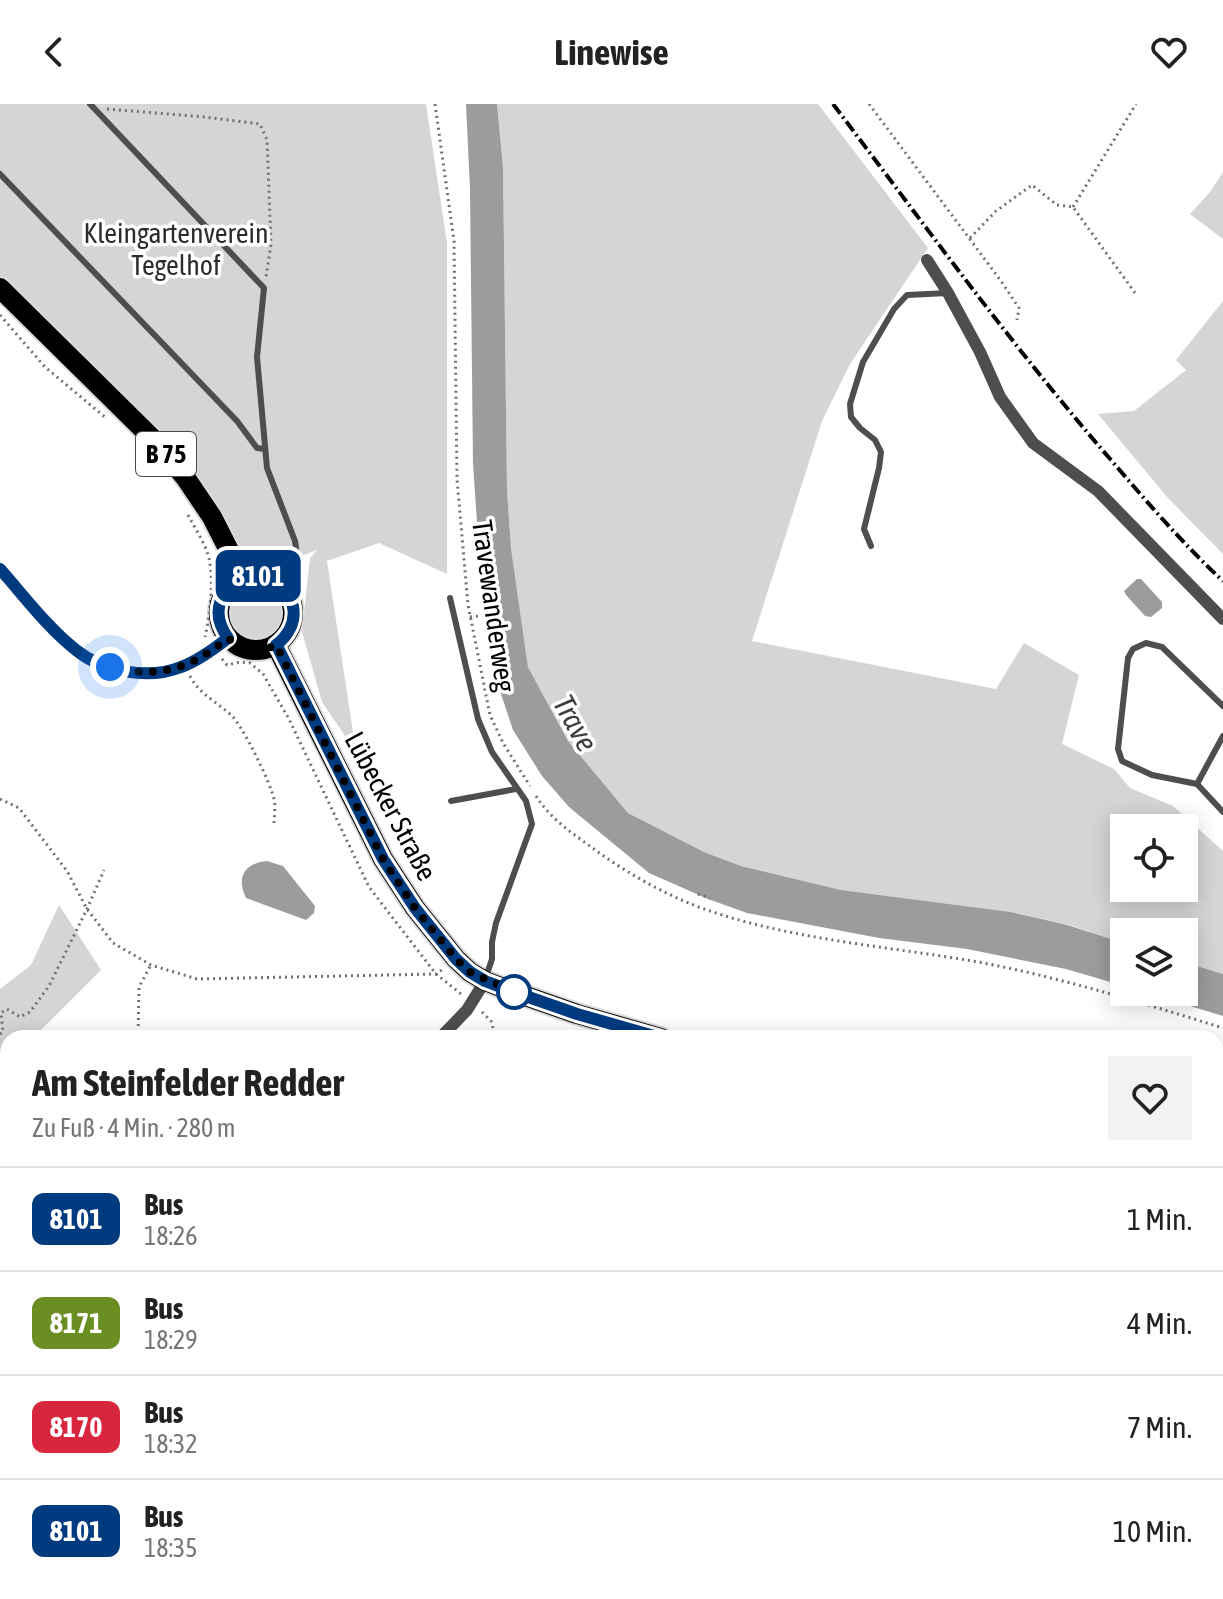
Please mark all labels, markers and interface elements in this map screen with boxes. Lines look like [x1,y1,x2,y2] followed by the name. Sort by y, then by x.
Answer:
[32,30,76,74] icon: back
[1147,30,1191,74] icon: heart
[554,31,669,73] text: Linewise
[83,217,269,281] park label: Kleingartenverein Tegelhof
[136,432,196,476] road number: B 75
[466,518,522,694] street label: Travewanderweg
[202,550,314,602] line badge: 8101
[232,560,284,592] text: 8101
[90,647,130,687] your location
[547,689,605,757] water label: Trave
[338,726,444,886] street label: Lübecker Straße
[1110,814,1198,1006] map controls
[1110,814,1198,902] button: locate
[1110,918,1198,1006] button: layers
[497,975,531,1009] unlabelled marker
[1108,1056,1192,1140] button: heart
[32,1061,344,1104] text: Am Steinfelder Redder
[32,1113,236,1143] text: Zu Fuß · 4 Min. · 280 m
[144,1187,183,1221] text: Bus
[1127,1202,1192,1236] text: 1 Min.
[50,1203,102,1235] text: 8101
[144,1221,198,1251] text: 18:26
[144,1291,183,1325] text: Bus
[1127,1306,1192,1340] text: 4 Min.
[50,1307,102,1339] text: 8171
[144,1325,198,1355] text: 18:29
[144,1395,183,1429] text: Bus
[1127,1410,1192,1444] text: 7 Min.
[50,1411,102,1443] text: 8170
[144,1429,198,1459] text: 18:32
[144,1499,183,1533] text: Bus
[1113,1514,1192,1548] text: 10 Min.
[50,1515,102,1547] text: 8101
[144,1533,198,1563] text: 18:35

